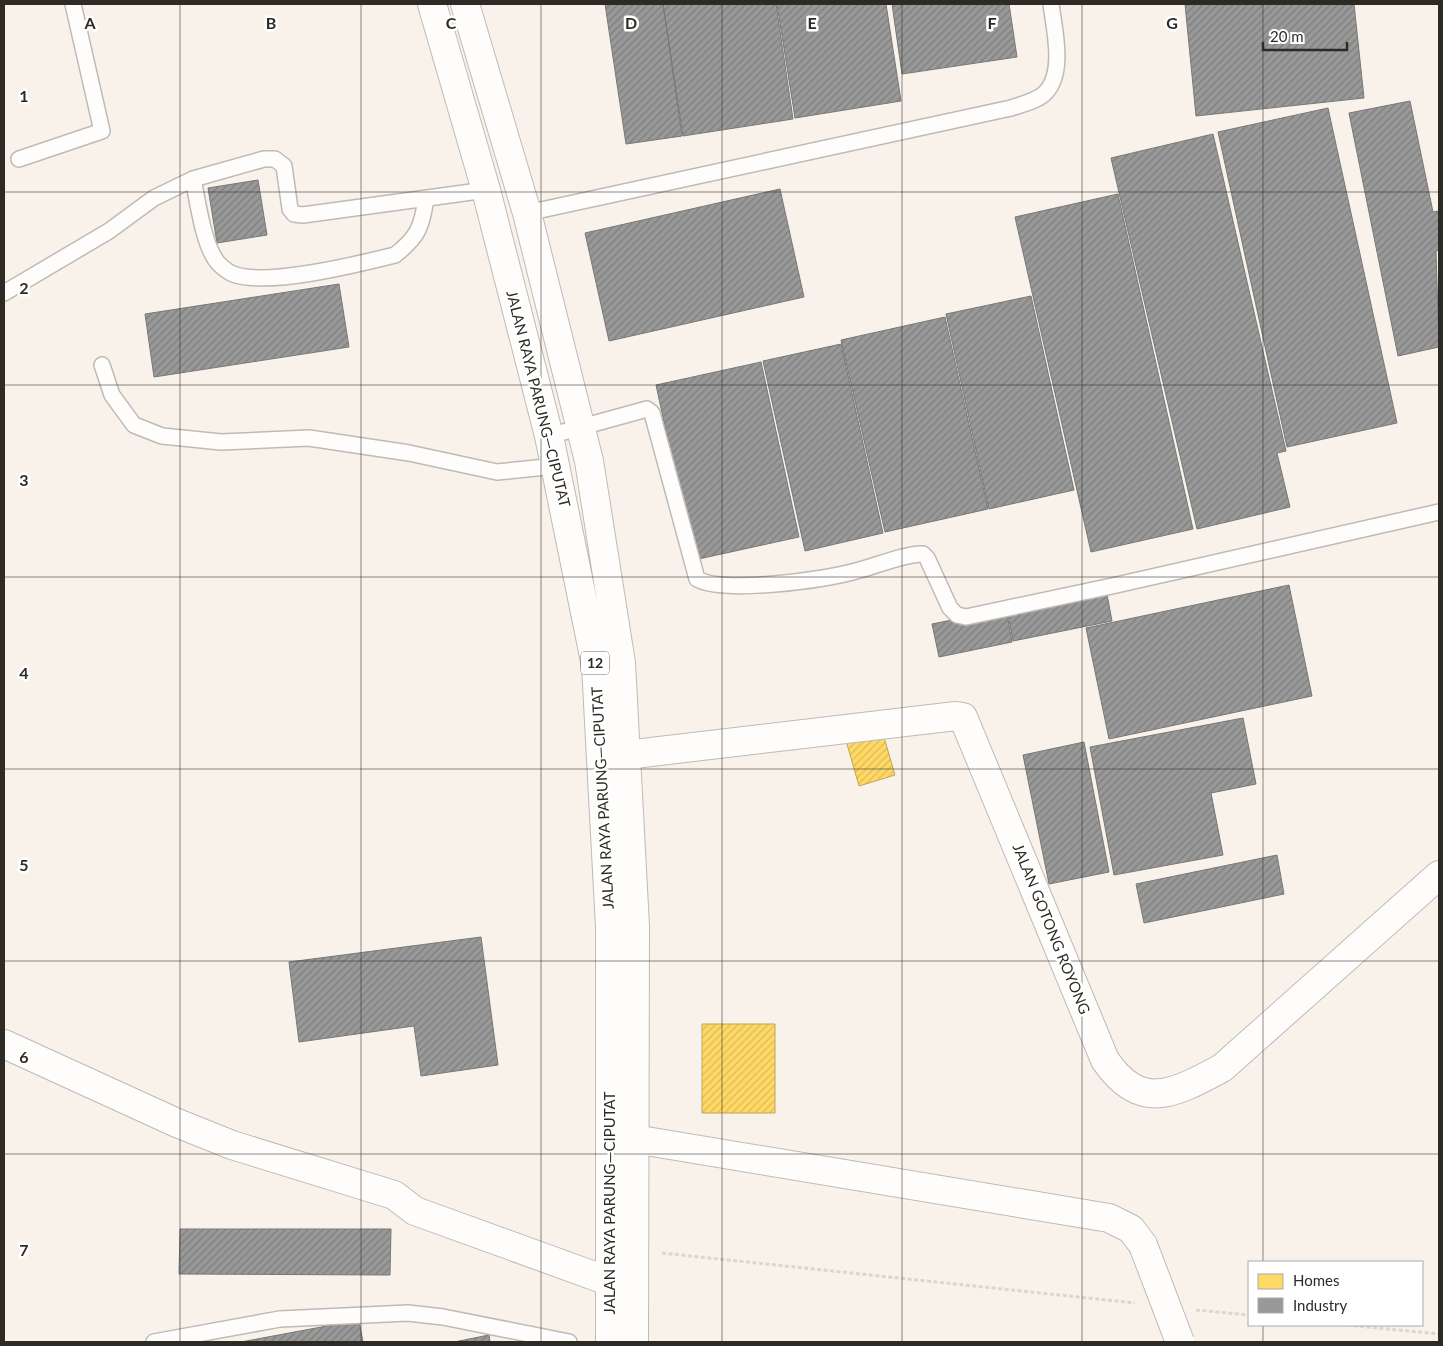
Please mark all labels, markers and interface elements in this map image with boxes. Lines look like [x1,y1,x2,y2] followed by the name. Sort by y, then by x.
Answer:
[83,13,96,32] text: A
[266,13,276,32] text: B
[446,13,457,32] text: C
[625,13,637,32] text: D
[807,13,817,32] text: E
[987,13,997,32] text: F
[1166,13,1178,32] text: G
[1263,20,1347,52] scale bar
[1270,27,1304,45] text: 20 m
[19,86,29,105] text: 1
[19,278,29,297] text: 2
[503,288,575,509] street label: JALAN RAYA PARUNG—CIPUTAT
[19,470,29,489] text: 3
[581,651,609,674] road number: 12
[19,663,29,682] text: 4
[587,686,617,910] street label: JALAN RAYA PARUNG—CIPUTAT
[1009,841,1094,1017] street label: JALAN GOTONG ROYONG
[19,855,29,874] text: 5
[19,1047,29,1066] text: 6
[600,1091,618,1314] street label: JALAN RAYA PARUNG—CIPUTAT
[19,1240,29,1259] text: 7
[1248,1261,1423,1326] legend
[1293,1271,1339,1289] text: Homes
[1293,1296,1348,1314] text: Industry

